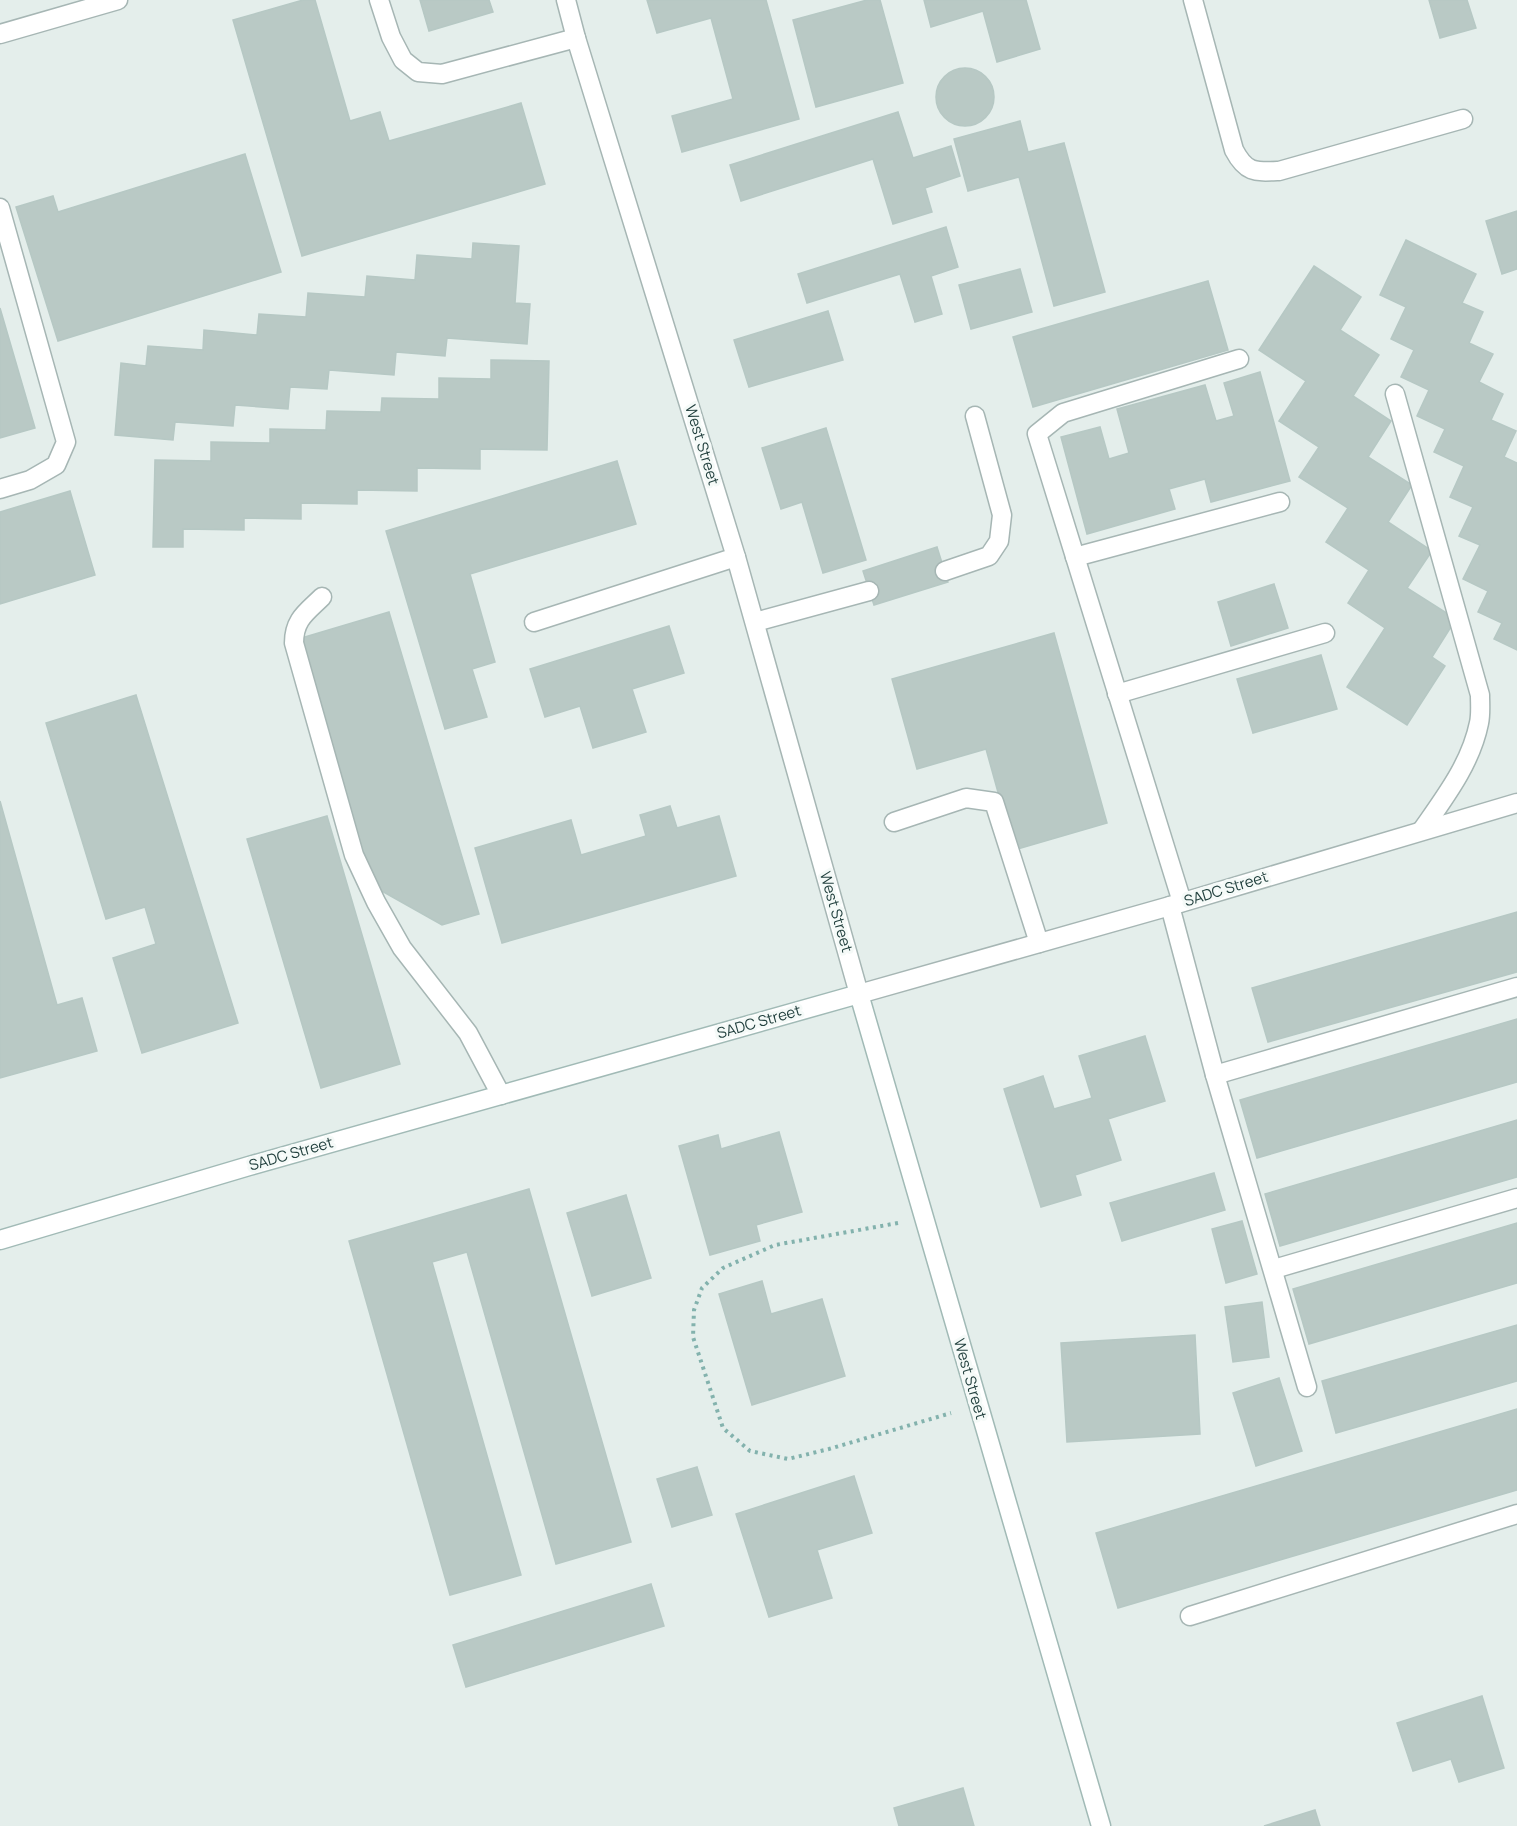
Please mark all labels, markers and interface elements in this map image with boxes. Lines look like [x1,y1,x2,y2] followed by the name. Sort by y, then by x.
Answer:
[680,402,725,488] street label: West Street
[1181,866,1270,911] street label: SADC Street
[815,869,858,955] street label: West Street
[714,999,803,1044] street label: SADC Street
[246,1131,335,1176] street label: SADC Street
[949,1336,992,1422] street label: West Street

